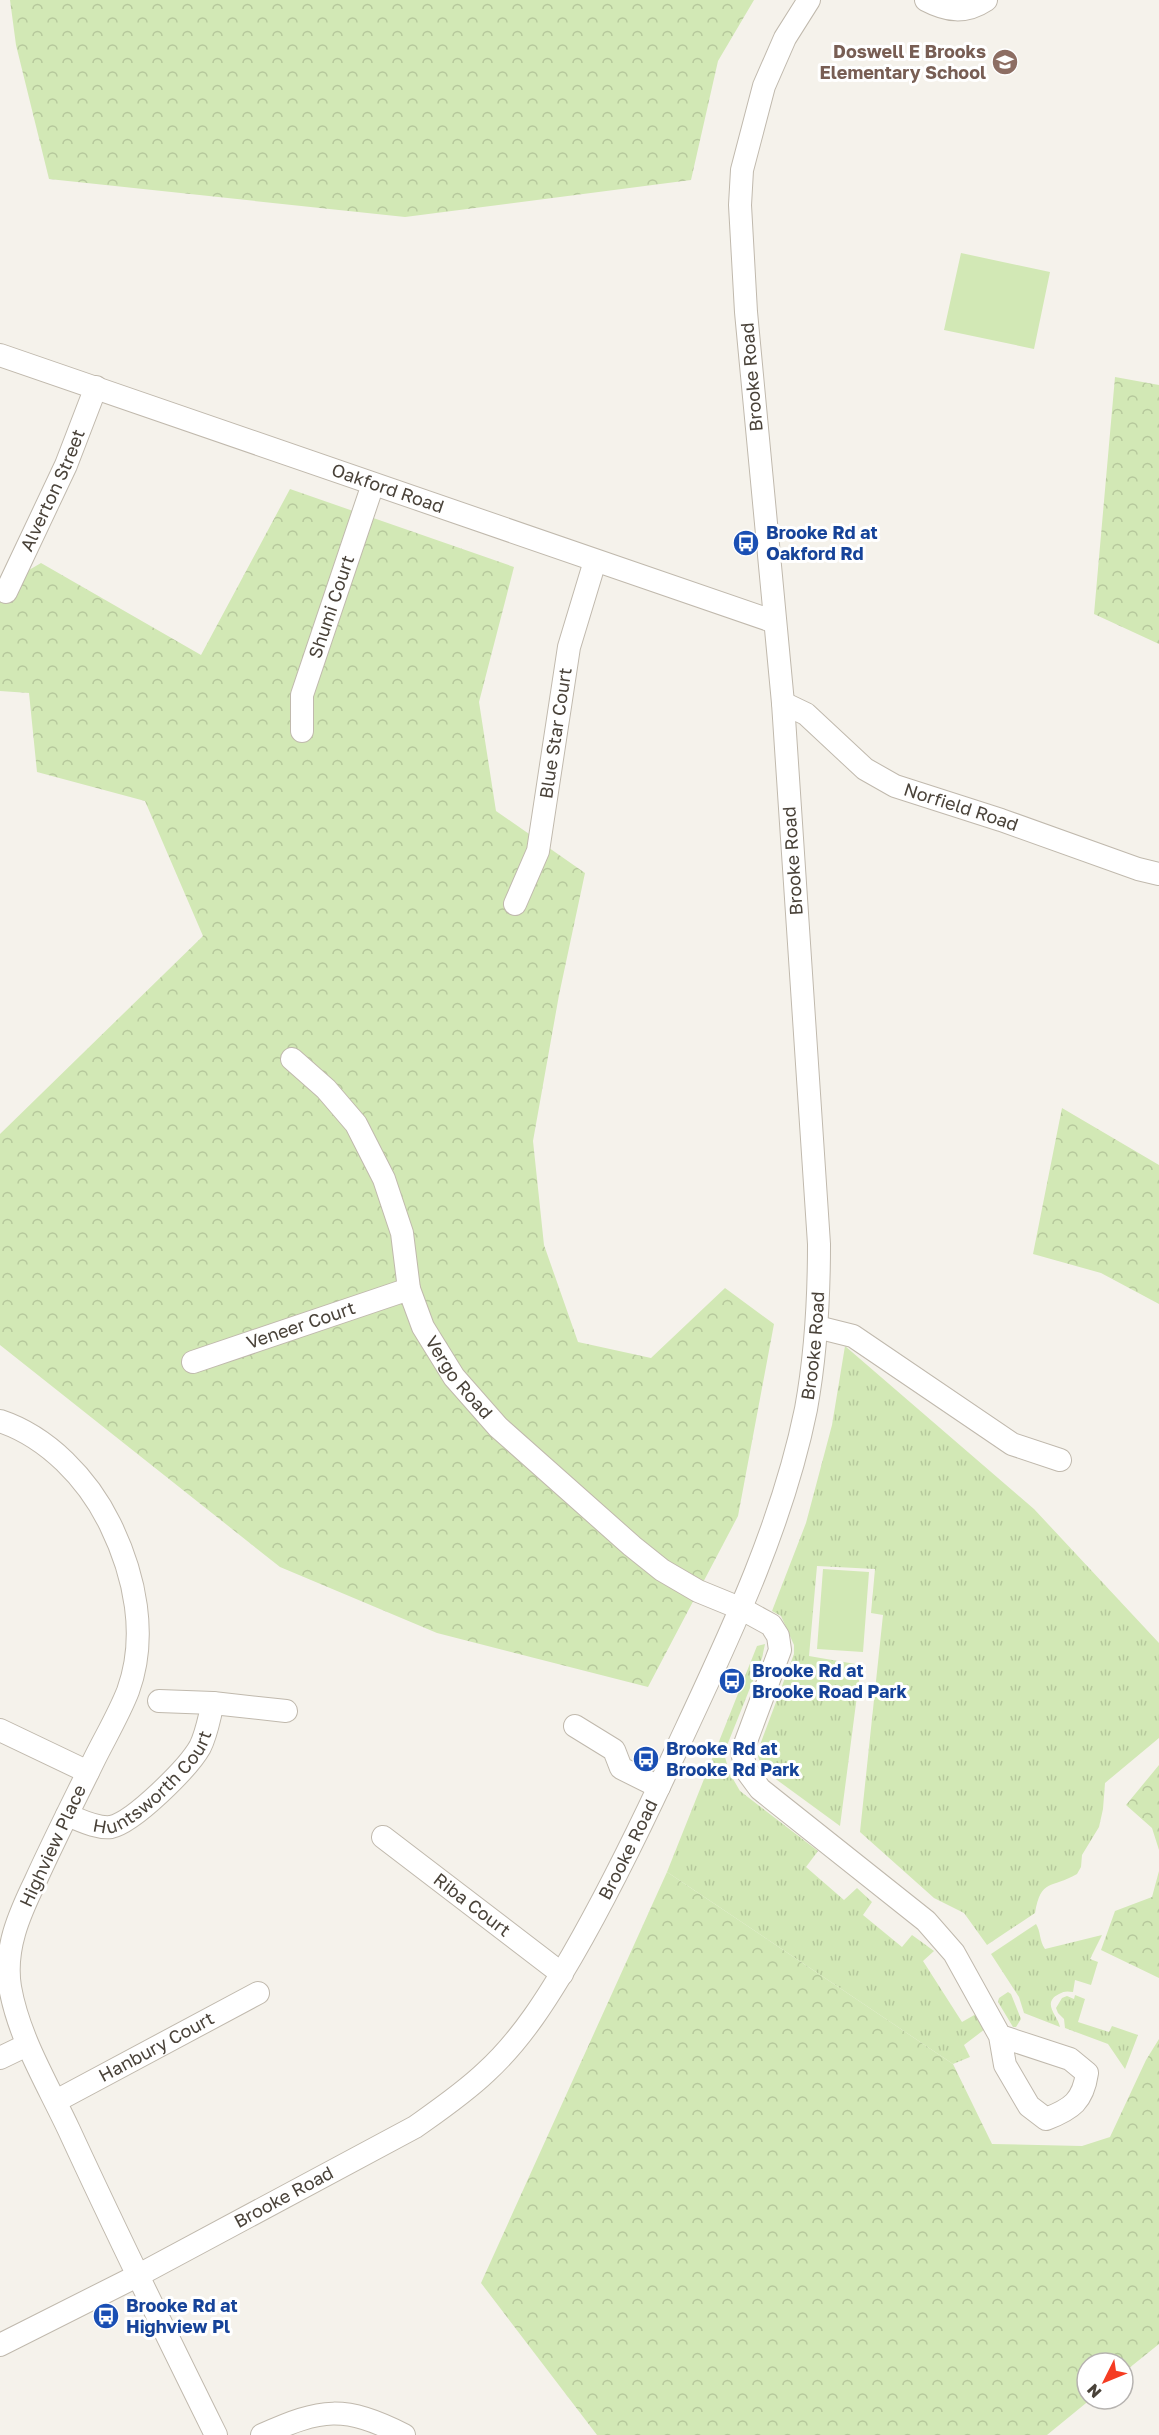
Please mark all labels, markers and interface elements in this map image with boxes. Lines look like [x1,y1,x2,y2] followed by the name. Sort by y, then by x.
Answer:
[820,40,986,83] place label: Doswell E Brooks Elementary School
[990,47,1020,77] school or university icon: Doswell E Brooks Elementary School
[735,322,767,433] street label: Brooke Road
[15,426,89,555] street label: Alverton Street
[329,458,447,517] street label: Oakford Road
[766,521,878,564] place label: Brooke Rd at Oakford Rd
[731,528,761,558] bus stop icon: Brooke Rd at Oakford Rd
[303,552,358,661] street label: Shumi Court
[534,666,576,800] street label: Blue Star Court
[901,778,1022,835] street label: Norfield Road
[777,806,807,916] street label: Brooke Road
[796,1291,828,1402] street label: Brooke Road
[243,1296,358,1353] street label: Veneer Court
[421,1331,498,1423] street label: Vergo Road
[752,1659,908,1702] place label: Brooke Rd at Brooke Road Park
[717,1666,747,1696] bus stop icon: Brooke Rd at Brooke Road Park
[91,1728,216,1838] street label: Huntsworth Court
[666,1737,800,1780] place label: Brooke Rd at Brooke Rd Park
[631,1744,661,1774] bus stop icon: Brooke Rd at Brooke Rd Park
[14,1781,90,1910] street label: Highview Place
[593,1795,662,1903] street label: Brooke Road
[430,1868,516,1941] street label: Riba Court
[95,2007,218,2086] street label: Hanbury Court
[230,2161,337,2232] street label: Brooke Road
[126,2294,238,2337] place label: Brooke Rd at Highview Pl
[91,2301,121,2331] bus stop icon: Brooke Rd at Highview Pl
[1075,2351,1135,2411] north arrow
[1083,2380,1105,2403] text: N

